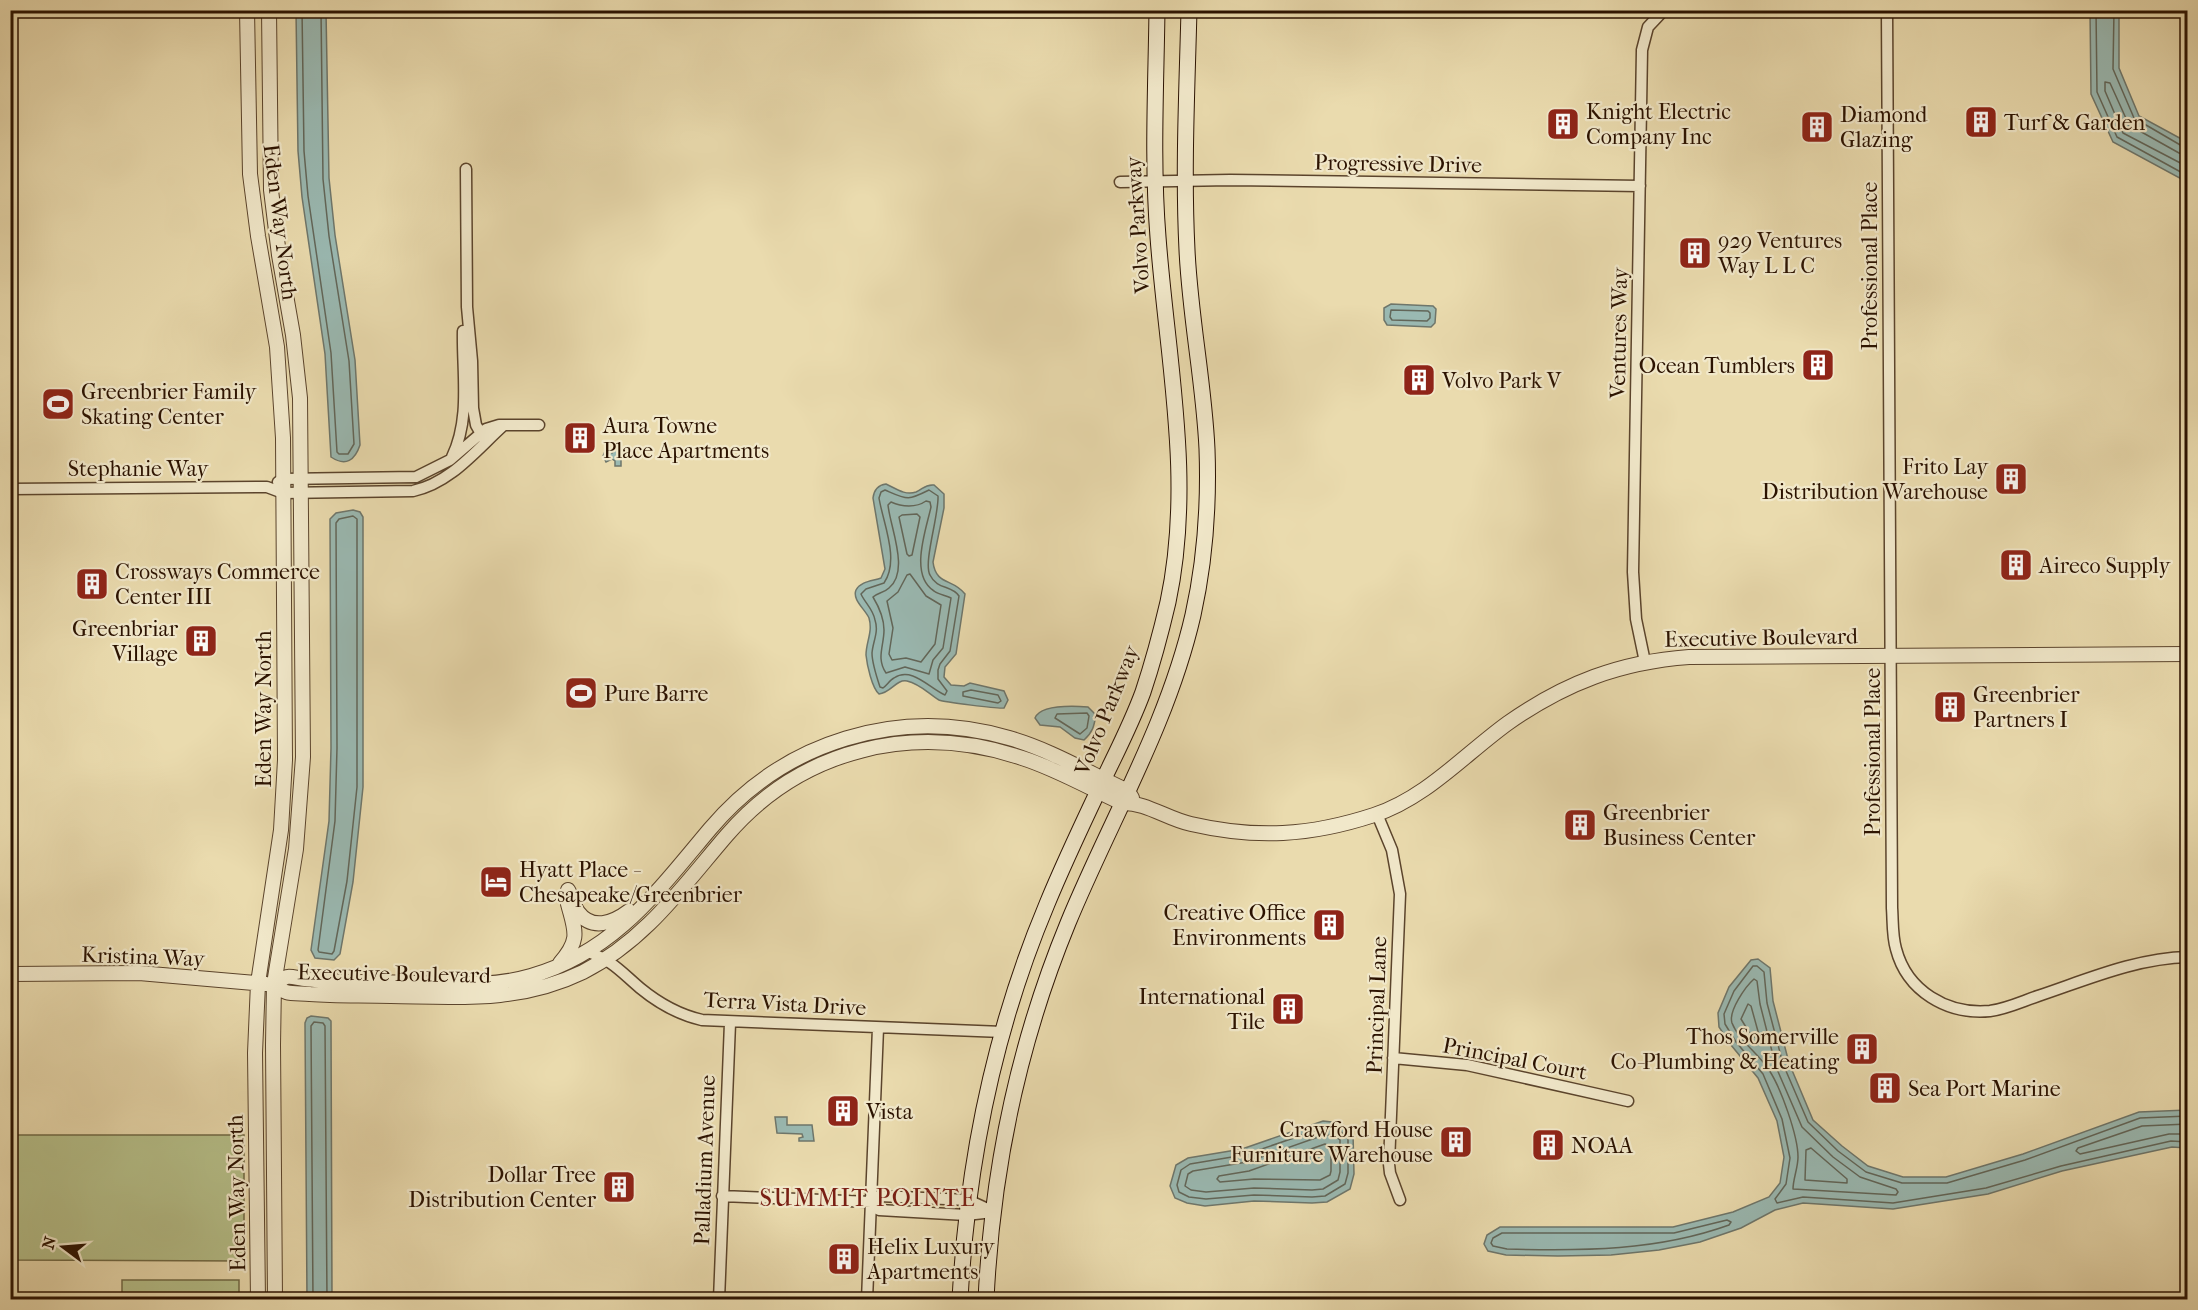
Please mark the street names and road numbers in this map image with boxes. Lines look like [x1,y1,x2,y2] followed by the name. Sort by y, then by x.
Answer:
[258,143,303,302] street label: Eden Way North
[1314,150,1482,178] street label: Progressive Drive
[1120,154,1156,295] street label: Volvo Parkway
[1857,182,1883,350] street label: Professional Place
[1605,266,1633,400] street label: Ventures Way
[68,456,210,482] street label: Stephanie Way
[1664,623,1859,653] street label: Executive Boulevard
[251,630,277,788] street label: Eden Way North
[1069,640,1145,780] street label: Volvo Parkway
[1860,668,1886,836] street label: Professional Place
[1362,936,1392,1074] street label: Principal Lane
[81,942,206,972] street label: Kristina Way
[297,959,492,989] street label: Executive Boulevard
[703,987,867,1021] street label: Terra Vista Drive
[1440,1032,1589,1086] street label: Principal Court
[689,1074,721,1246] street label: Palladium Avenue
[223,1114,251,1272] street label: Eden Way North

